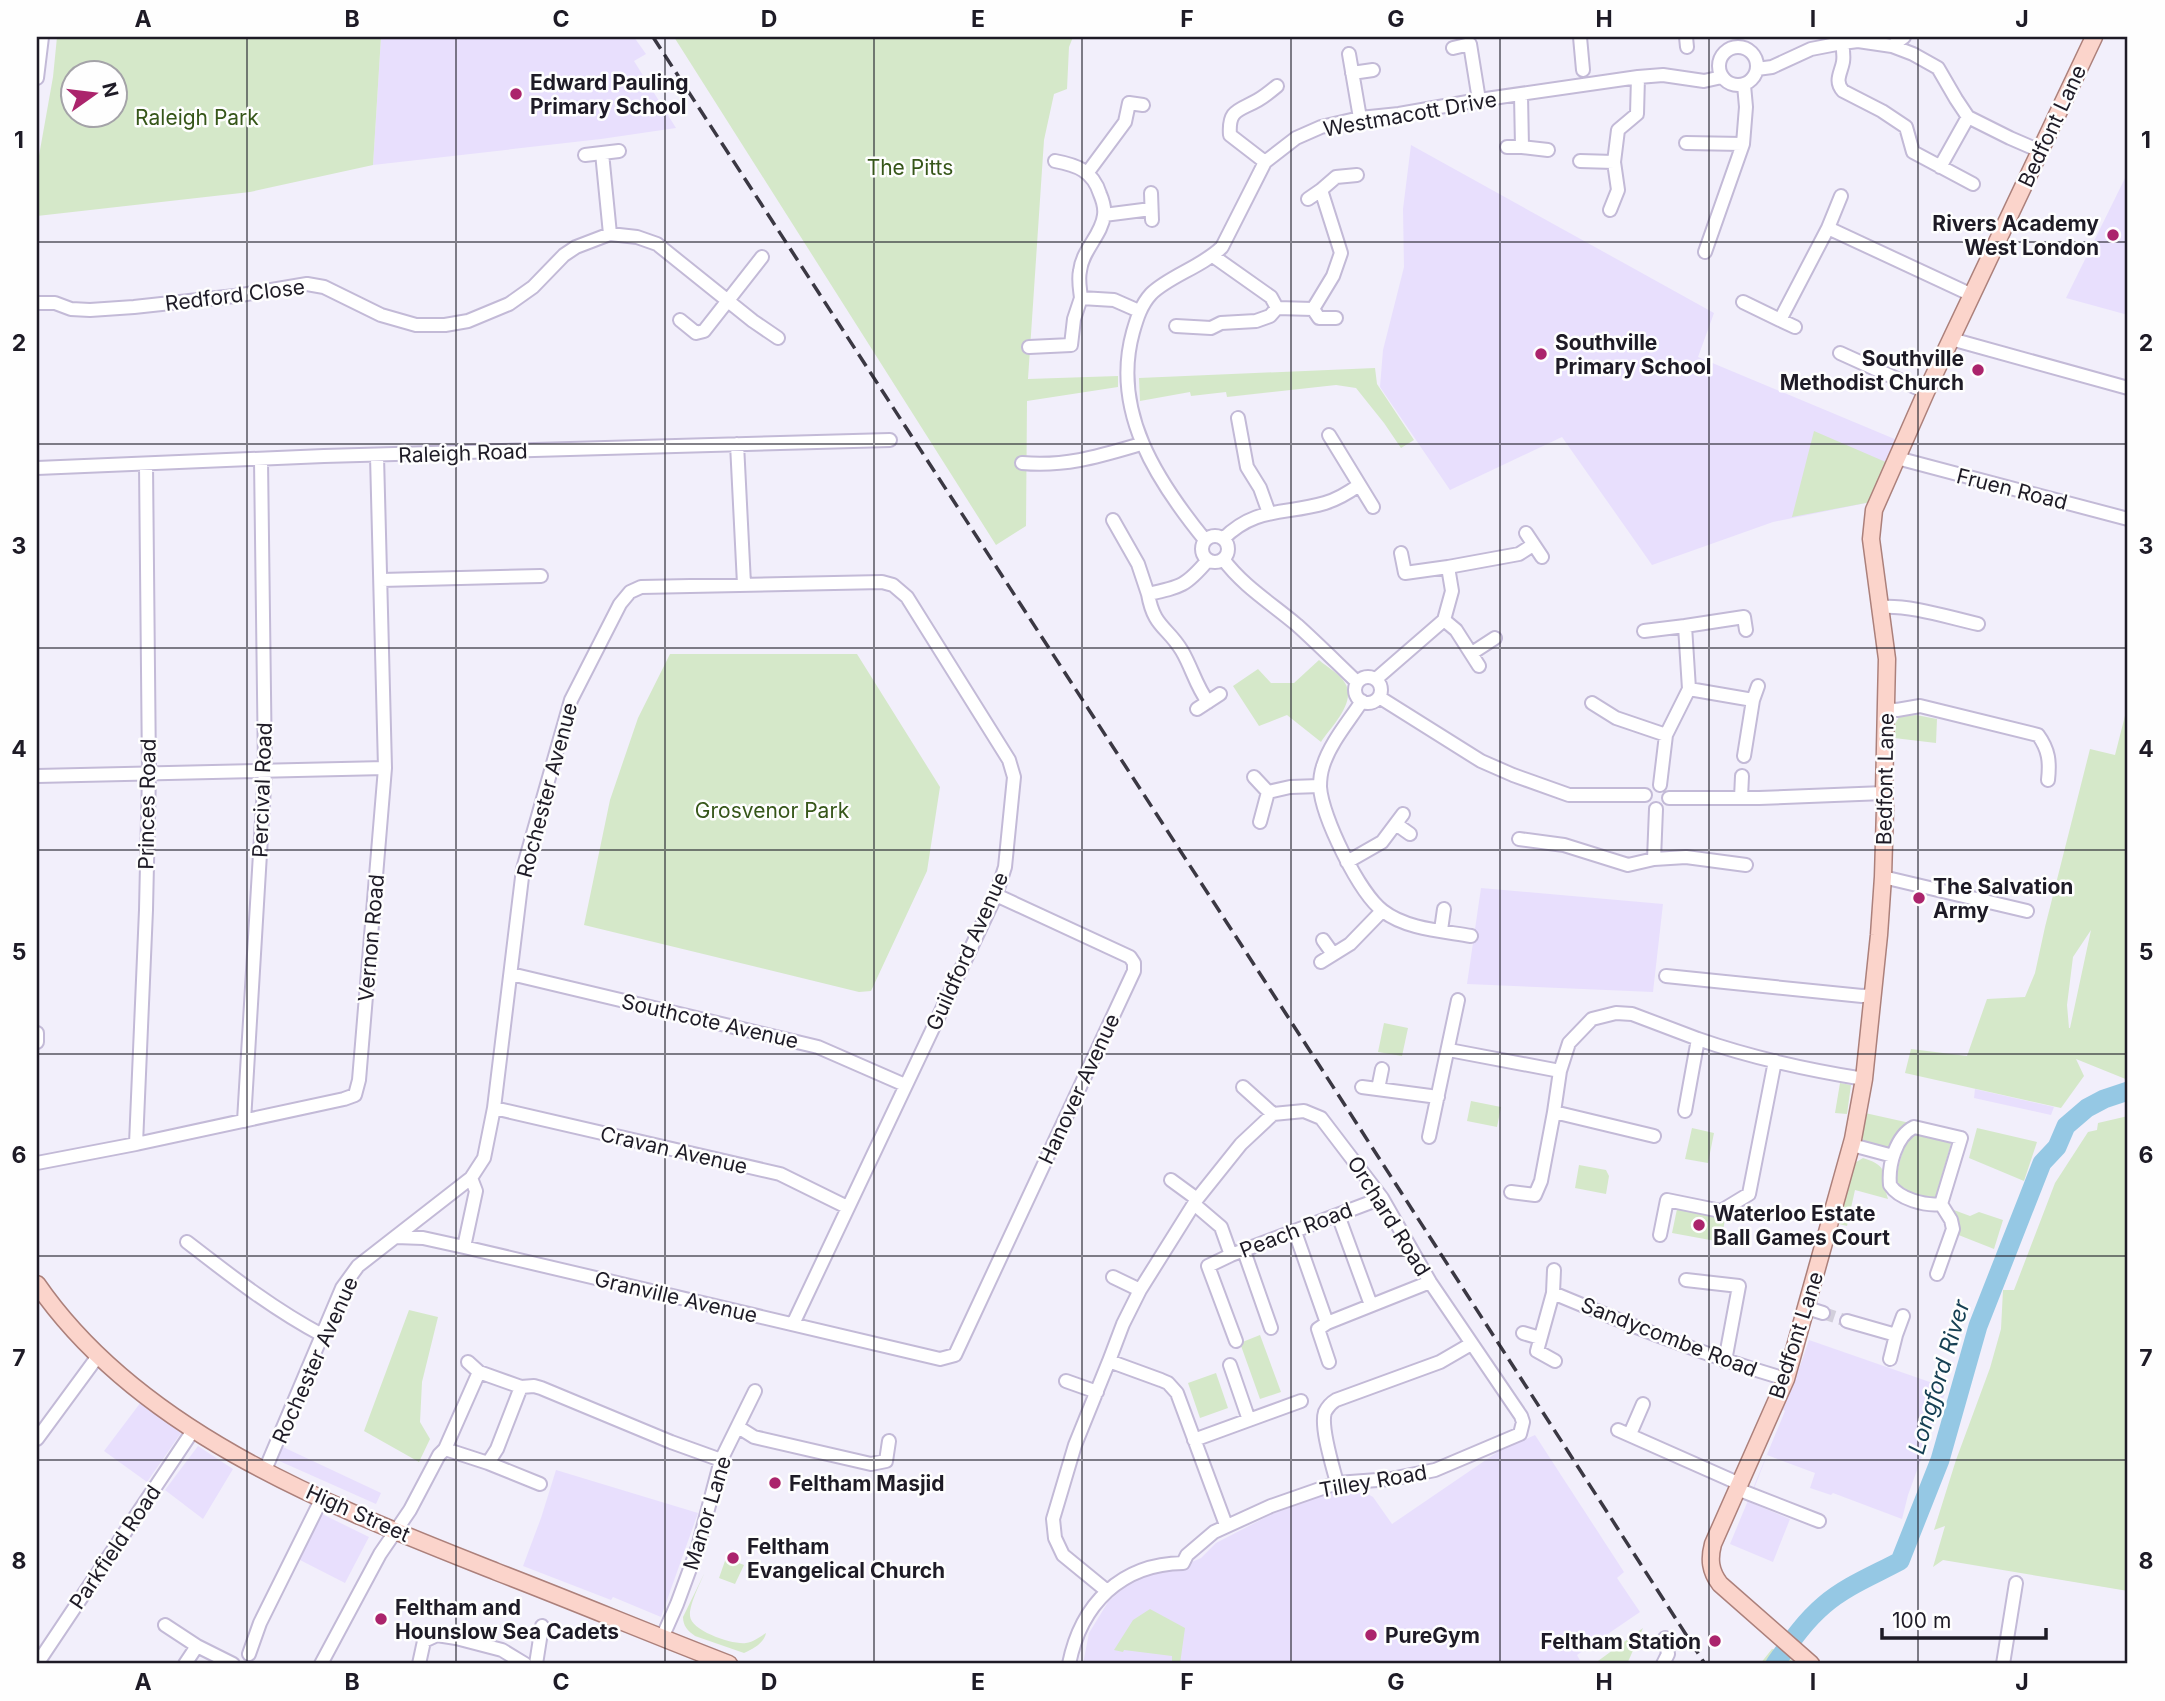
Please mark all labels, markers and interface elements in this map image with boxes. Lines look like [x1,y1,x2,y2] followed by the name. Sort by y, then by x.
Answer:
[134,5,152,33] text: A
[344,5,360,33] text: B
[552,5,570,33] text: C
[761,5,777,33] text: D
[971,5,985,33] text: E
[1180,5,1194,33] text: F
[1387,5,1405,33] text: G
[1595,5,1613,33] text: H
[1810,5,1816,33] text: I
[2015,5,2029,33] text: J
[60,60,130,130] north arrow
[2013,61,2091,191] street label: Bedfont Lane
[530,70,689,119] place label: Edward Pauling Primary School
[97,80,123,100] text: N
[508,86,524,102] marker: Edward Pauling Primary School
[1321,86,1499,142] street label: Westmacott Drive
[135,105,259,130] park label: Raleigh Park
[14,126,24,154] text: 1
[2141,126,2151,154] text: 1
[867,155,953,180] park label: The Pitts
[1932,211,2099,260] place label: Rivers Academy West London
[2105,227,2121,243] marker: Rivers Academy West London
[164,274,306,316] street label: Redford Close
[12,329,26,357] text: 2
[2139,329,2153,357] text: 2
[1555,330,1712,379] place label: Southville Primary School
[1533,346,1549,362] marker: Southville Primary School
[1780,346,1964,395] place label: Southville Methodist Church
[1970,362,1986,378] marker: Southville Methodist Church
[398,438,528,468] street label: Raleigh Road
[1954,463,2070,515] street label: Fruen Road
[12,532,26,560] text: 3
[2139,532,2153,560] text: 3
[512,700,582,880] street label: Rochester Avenue
[1871,713,1899,845] street label: Bedfont Lane
[247,722,277,858] street label: Percival Road
[11,735,27,763] text: 4
[2138,735,2154,763] text: 4
[133,738,161,870] street label: Princes Road
[695,798,850,823] park label: Grosvenor Park
[921,868,1013,1034] street label: Guildford Avenue
[353,873,389,1003] street label: Vernon Road
[1933,874,2073,923] place label: The Salvation Army
[1911,890,1927,906] marker: The Salvation Army
[12,938,26,966] text: 5
[2139,938,2153,966] text: 5
[619,988,801,1054] street label: Southcote Avenue
[1033,1010,1125,1168] street label: Hanover Avenue
[598,1121,750,1179] street label: Cravan Avenue
[12,1141,26,1169] text: 6
[2139,1141,2153,1169] text: 6
[1342,1151,1436,1281] street label: Orchard Road
[1236,1197,1356,1263] street label: Peach Road
[1713,1201,1890,1250] place label: Waterloo Estate Ball Games Court
[1691,1217,1707,1233] marker: Waterloo Estate Ball Games Court
[592,1266,760,1328] street label: Granville Avenue
[1764,1268,1828,1402] street label: Bedfont Lane
[267,1273,363,1447] street label: Rochester Avenue
[1577,1292,1761,1382] street label: Sandycombe Road
[1902,1295,1976,1458] water label: Longford River
[12,1344,26,1372] text: 7
[2139,1344,2153,1372] text: 7
[678,1453,736,1573] street label: Manor Lane
[1317,1459,1429,1503] street label: Tilley Road
[789,1471,945,1496] place label: Feltham Masjid
[767,1475,783,1491] marker: Feltham Masjid
[302,1479,414,1547] street label: High Street
[64,1480,166,1614] street label: Parkfield Road
[747,1534,945,1583] place label: Feltham Evangelical Church
[12,1547,26,1575] text: 8
[2139,1547,2153,1575] text: 8
[725,1550,741,1566] marker: Feltham Evangelical Church
[395,1595,619,1644] place label: Feltham and Hounslow Sea Cadets
[1882,1596,2046,1640] scale bar
[1892,1608,1951,1633] text: 100 m
[373,1611,389,1627] marker: Feltham and Hounslow Sea Cadets
[1385,1623,1480,1648] place label: PureGym
[1363,1627,1379,1643] marker: PureGym
[1541,1629,1701,1654] place label: Feltham Station
[1707,1633,1723,1649] marker: Feltham Station
[134,1668,152,1696] text: A
[344,1668,360,1696] text: B
[552,1668,570,1696] text: C
[761,1668,777,1696] text: D
[971,1668,985,1696] text: E
[1180,1668,1194,1696] text: F
[1387,1668,1405,1696] text: G
[1595,1668,1613,1696] text: H
[1810,1668,1816,1696] text: I
[2015,1668,2029,1696] text: J

